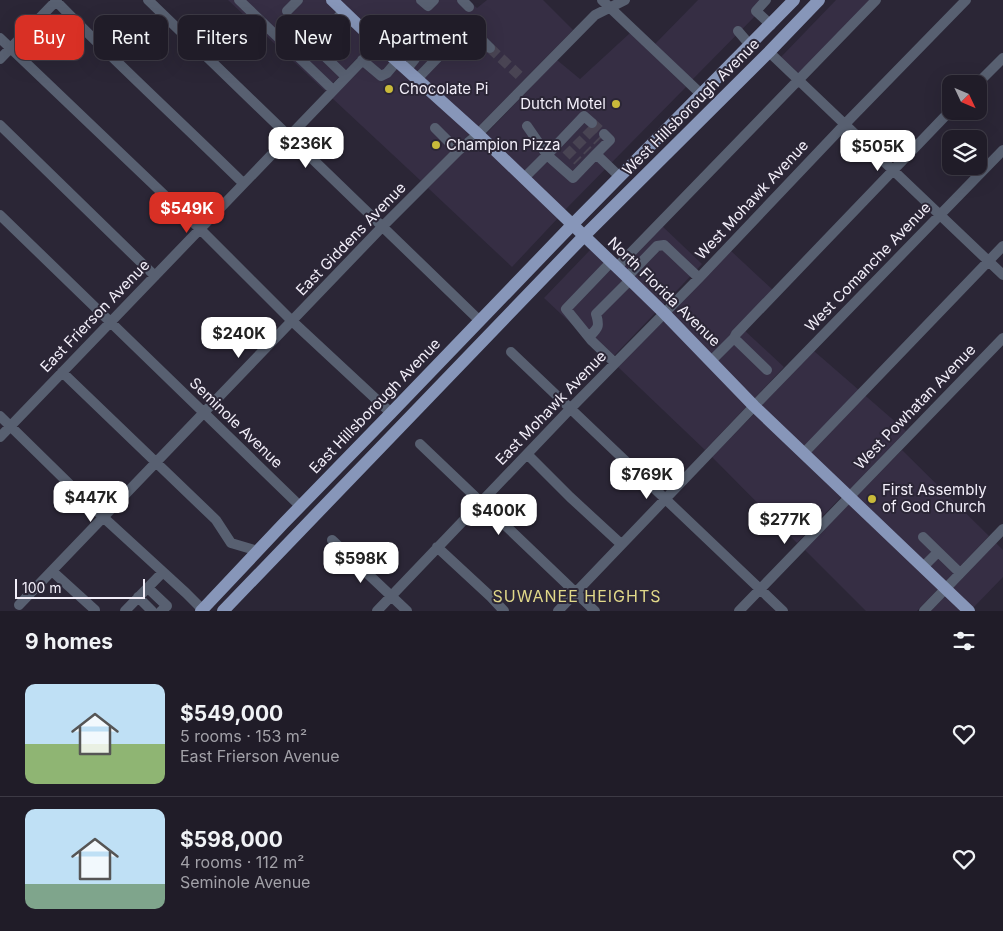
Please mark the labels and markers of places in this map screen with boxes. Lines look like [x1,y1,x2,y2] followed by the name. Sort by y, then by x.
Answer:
[399,79,488,98] place label: Chocolate Pi
[383,83,395,95] marker: Chocolate Pi
[520,94,606,113] place label: Dutch Motel
[610,98,622,110] marker: Dutch Motel
[271,126,341,169] pin: $236K
[843,130,913,172] pin: $505K
[446,135,561,154] place label: Champion Pizza
[430,139,442,151] marker: Champion Pizza
[152,192,222,234] pin: $549K
[204,316,274,359] pin: $240K
[612,458,682,500] pin: $769K
[56,480,126,523] pin: $447K
[882,480,987,516] place label: First Assembly of God Church
[866,493,878,505] marker: First Assembly of God Church
[464,494,534,536] pin: $400K
[750,502,820,545] pin: $277K
[326,542,396,584] pin: $598K

